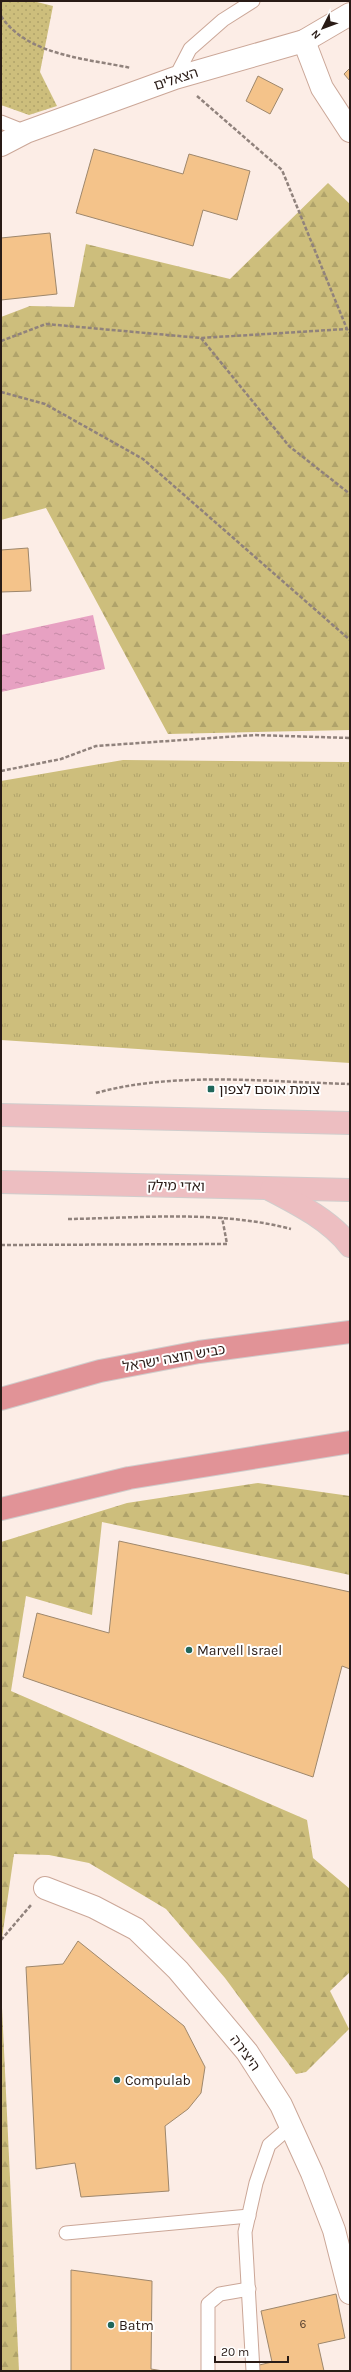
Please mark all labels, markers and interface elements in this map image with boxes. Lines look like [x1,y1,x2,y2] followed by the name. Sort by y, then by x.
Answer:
[303,8,343,48] north arrow
[308,27,323,42] text: N
[152,64,200,94] street label: הצאלים
[219,1081,320,1098] place label: צומת אוסם לצפון
[206,1084,216,1094] marker: צומת אוסם לצפון
[147,1177,205,1195] street label: ואדי מילק
[121,1341,227,1375] street label: כביש חוצה ישראל
[197,1642,282,1659] place label: Marvell Israel
[184,1645,194,1655] marker: Marvell Israel
[226,2032,264,2074] street label: היצירה
[125,2072,191,2089] place label: Compulab
[112,2075,122,2085] marker: Compulab
[119,2317,154,2334] place label: Batm
[300,2317,307,2331] house number: 6
[106,2320,116,2330] marker: Batm
[215,2338,288,2364] scale bar
[221,2345,249,2359] text: 20 m

